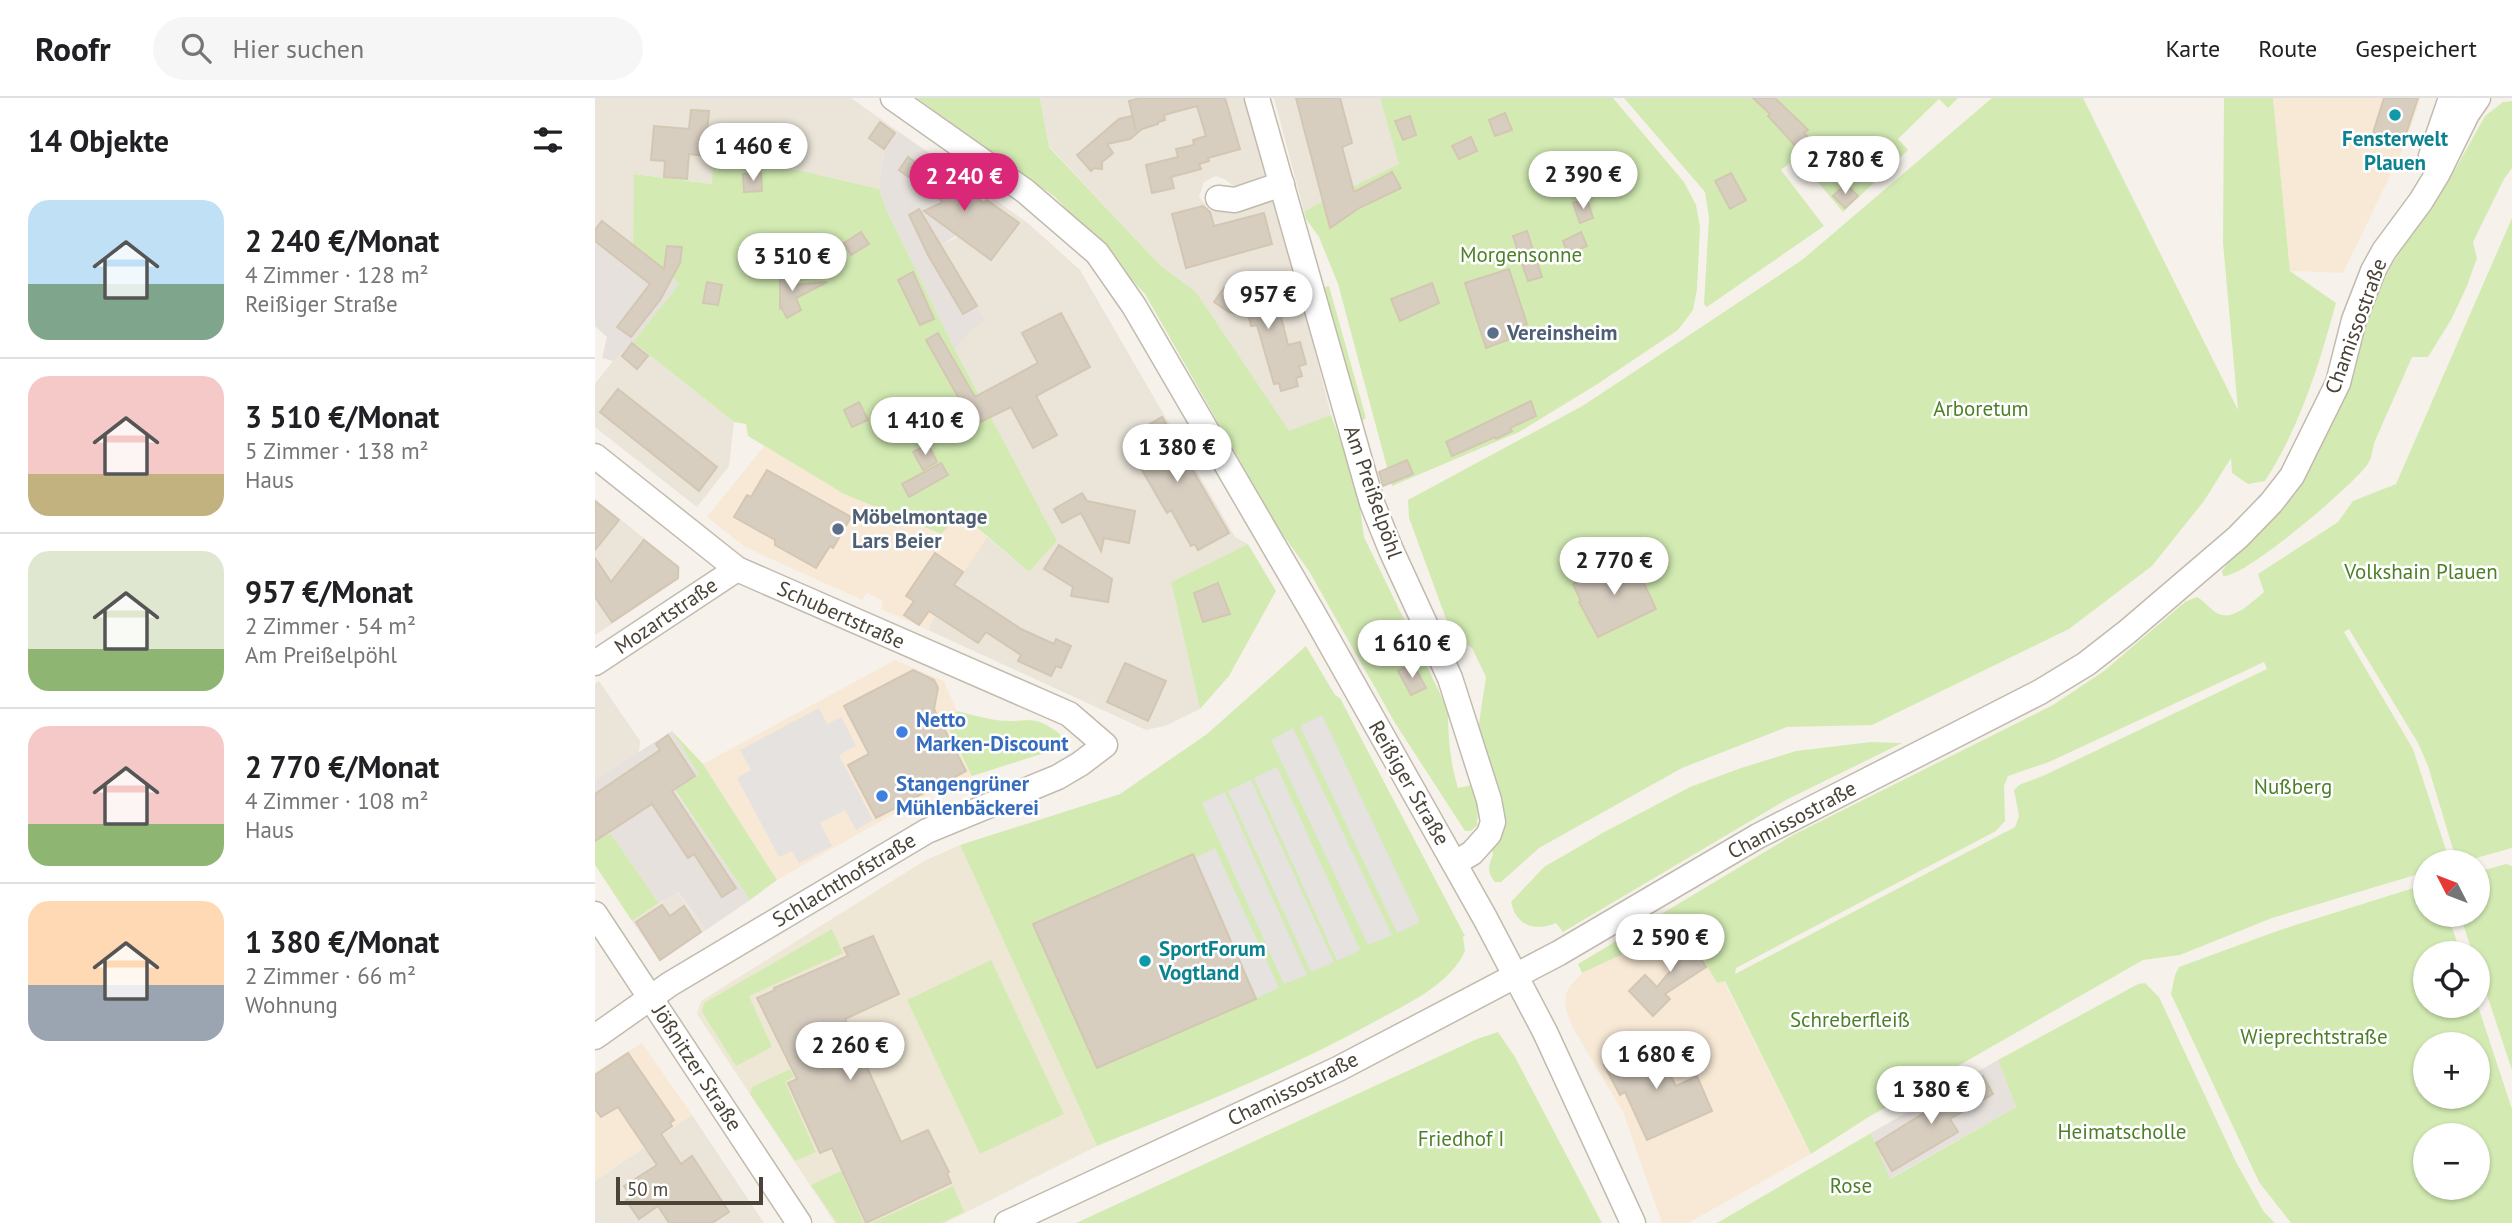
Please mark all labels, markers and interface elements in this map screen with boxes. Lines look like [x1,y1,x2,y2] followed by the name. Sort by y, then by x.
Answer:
[153,17,643,80] search box
[35,27,111,70] text: Roofr
[177,29,215,67] icon: search
[233,32,364,65] text: Hier suchen
[2165,33,2220,64] text: Karte
[2258,33,2317,64] text: Route
[2355,33,2477,64] text: Gespeichert
[2387,107,2403,123] marker: Fensterwelt Plauen
[28,121,169,160] text: 14 Objekte
[529,121,567,159] icon: filters
[688,123,818,183] pin: 1 460 €
[2342,125,2449,176] place label: Fensterwelt Plauen
[715,131,791,160] text: 1 460 €
[1780,136,1910,196] pin: 2 780 €
[1807,144,1883,173] text: 2 780 €
[1518,152,1648,211] pin: 2 390 €
[899,153,1029,213] pin: 2 240 €
[1545,159,1621,188] text: 2 390 €
[926,161,1002,190] text: 2 240 €
[245,221,439,260] text: 2 240 €/Monat
[84,228,168,312] icon: home
[727,234,857,293] pin: 3 510 €
[754,241,830,270] text: 3 510 €
[1460,241,1582,268] park label: Morgensonne
[2319,254,2393,397] street label: Chamissostraße
[245,260,429,289] text: 4 Zimmer · 128 m²
[1219,272,1317,331] pin: 957 €
[1240,279,1296,308] text: 957 €
[245,289,398,318] text: Reißiger Straße
[1506,319,1617,346] place label: Vereinsheim
[1485,325,1501,341] marker: Vereinsheim
[1933,395,2029,422] park label: Arboretum
[245,397,439,436] text: 3 510 €/Monat
[860,398,990,457] pin: 1 410 €
[84,404,168,488] icon: home
[887,405,963,434] text: 1 410 €
[1338,422,1409,562] street label: Am Preißelpöhl
[1112,424,1242,484] pin: 1 380 €
[1139,432,1215,461] text: 1 380 €
[245,436,429,465] text: 5 Zimmer · 138 m²
[245,465,294,494] text: Haus
[852,503,987,554] place label: Möbelmontage Lars Beier
[830,521,846,537] marker: Möbelmontage Lars Beier
[1549,538,1679,597] pin: 2 770 €
[1576,545,1652,574] text: 2 770 €
[2343,558,2498,585] park label: Volkshain Plauen
[609,571,723,660] street label: Mozartstraße
[245,572,413,611] text: 957 €/Monat
[773,574,909,655] street label: Schubertstraße
[84,579,168,663] icon: home
[245,611,416,640] text: 2 Zimmer · 54 m²
[1347,620,1477,680] pin: 1 610 €
[1374,628,1450,657] text: 1 610 €
[245,640,397,669] text: Am Preißelpöhl
[916,706,1069,757] place label: Netto Marken-Discount
[1363,716,1456,850] street label: Reißiger Straße
[894,724,910,740] marker: Netto Marken-Discount
[245,747,439,786] text: 2 770 €/Monat
[84,754,168,838] icon: home
[896,770,1039,821] place label: Stangengrüner Mühlenbäckerei
[2254,773,2332,800] park label: Nußberg
[1723,774,1861,865] street label: Chamissostraße
[245,786,429,815] text: 4 Zimmer · 108 m²
[874,788,890,804] marker: Stangengrüner Mühlenbäckerei
[245,815,294,844] text: Haus
[767,826,920,933] street label: Schlachthofstraße
[2413,850,2490,928] north arrow
[2413,850,2490,1200] map controls
[1605,914,1735,974] pin: 2 590 €
[245,922,439,961] text: 1 380 €/Monat
[1632,922,1708,951] text: 2 590 €
[84,929,168,1013] icon: home
[1158,935,1266,986] place label: SportForum Vogtland
[2413,941,2490,1018] button: locate
[1137,953,1153,969] marker: SportForum Vogtland
[245,961,416,990] text: 2 Zimmer · 66 m²
[245,990,338,1019] text: Wohnung
[646,999,748,1136] street label: Jößnitzer Straße
[1790,1006,1910,1033] park label: Schreberfleiß
[785,1023,915,1082] pin: 2 260 €
[2240,1023,2388,1050] park label: Wieprechtstraße
[812,1030,888,1059] text: 2 260 €
[1591,1032,1721,1091] pin: 1 680 €
[2413,1032,2490,1109] button: +
[1618,1039,1694,1068] text: 1 680 €
[1223,1045,1363,1132] street label: Chamissostraße
[1866,1066,1996,1126] pin: 1 380 €
[1893,1074,1969,1103] text: 1 380 €
[2058,1118,2186,1145] park label: Heimatscholle
[2413,1123,2490,1200] button: −
[1418,1125,1504,1152] park label: Friedhof I
[1830,1172,1872,1199] park label: Rose
[616,1174,763,1206] scale bar
[627,1177,668,1201] text: 50 m

